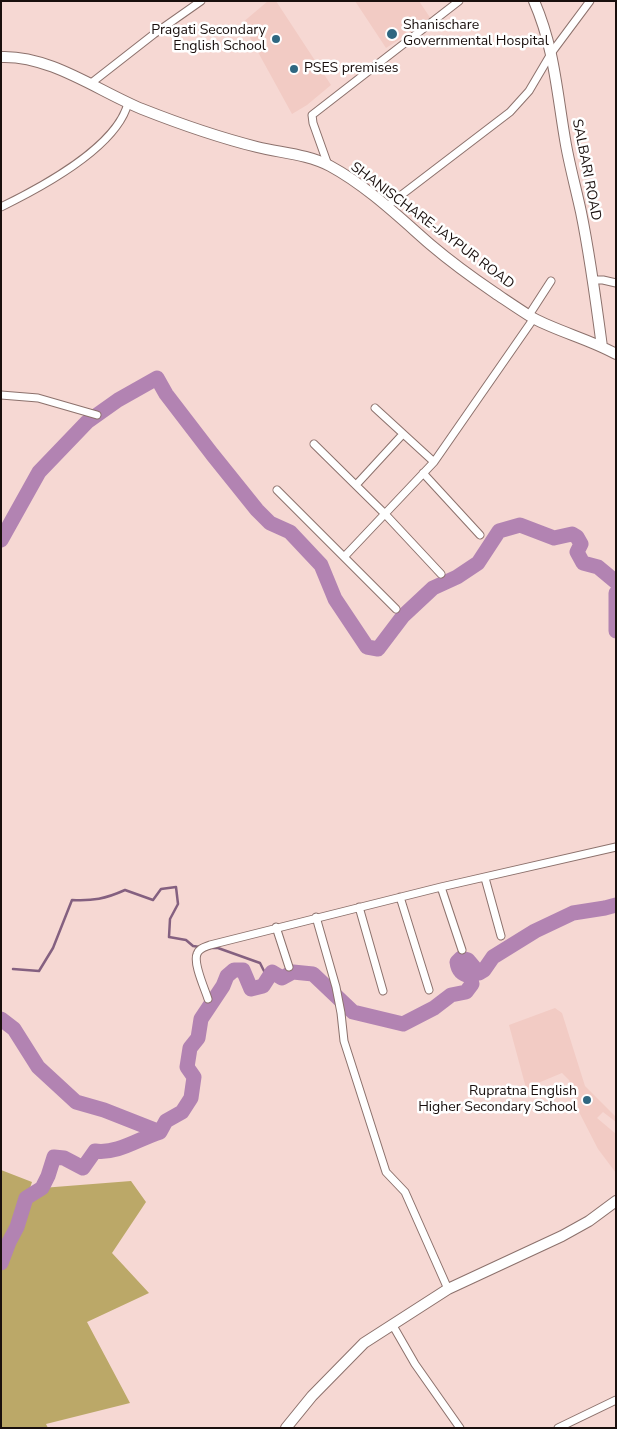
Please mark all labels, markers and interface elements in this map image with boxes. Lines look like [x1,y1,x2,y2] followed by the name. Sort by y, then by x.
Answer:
[403,18,549,50] place label: Shanischare Governmental Hospital
[151,23,266,56] place label: Pragati Secondary English School
[385,27,399,41] marker: Shanischare Governmental Hospital
[270,33,282,45] marker: Pragati Secondary English School
[304,61,398,77] place label: PSES premises
[288,63,300,75] marker: PSES premises
[568,118,604,222] street label: SALBARI ROAD
[347,159,517,293] street label: SHANISCHARE-JAYPUR ROAD
[418,1084,577,1116] place label: Rupratna English Higher Secondary School
[581,1094,593,1106] marker: Rupratna English Higher Secondary School

